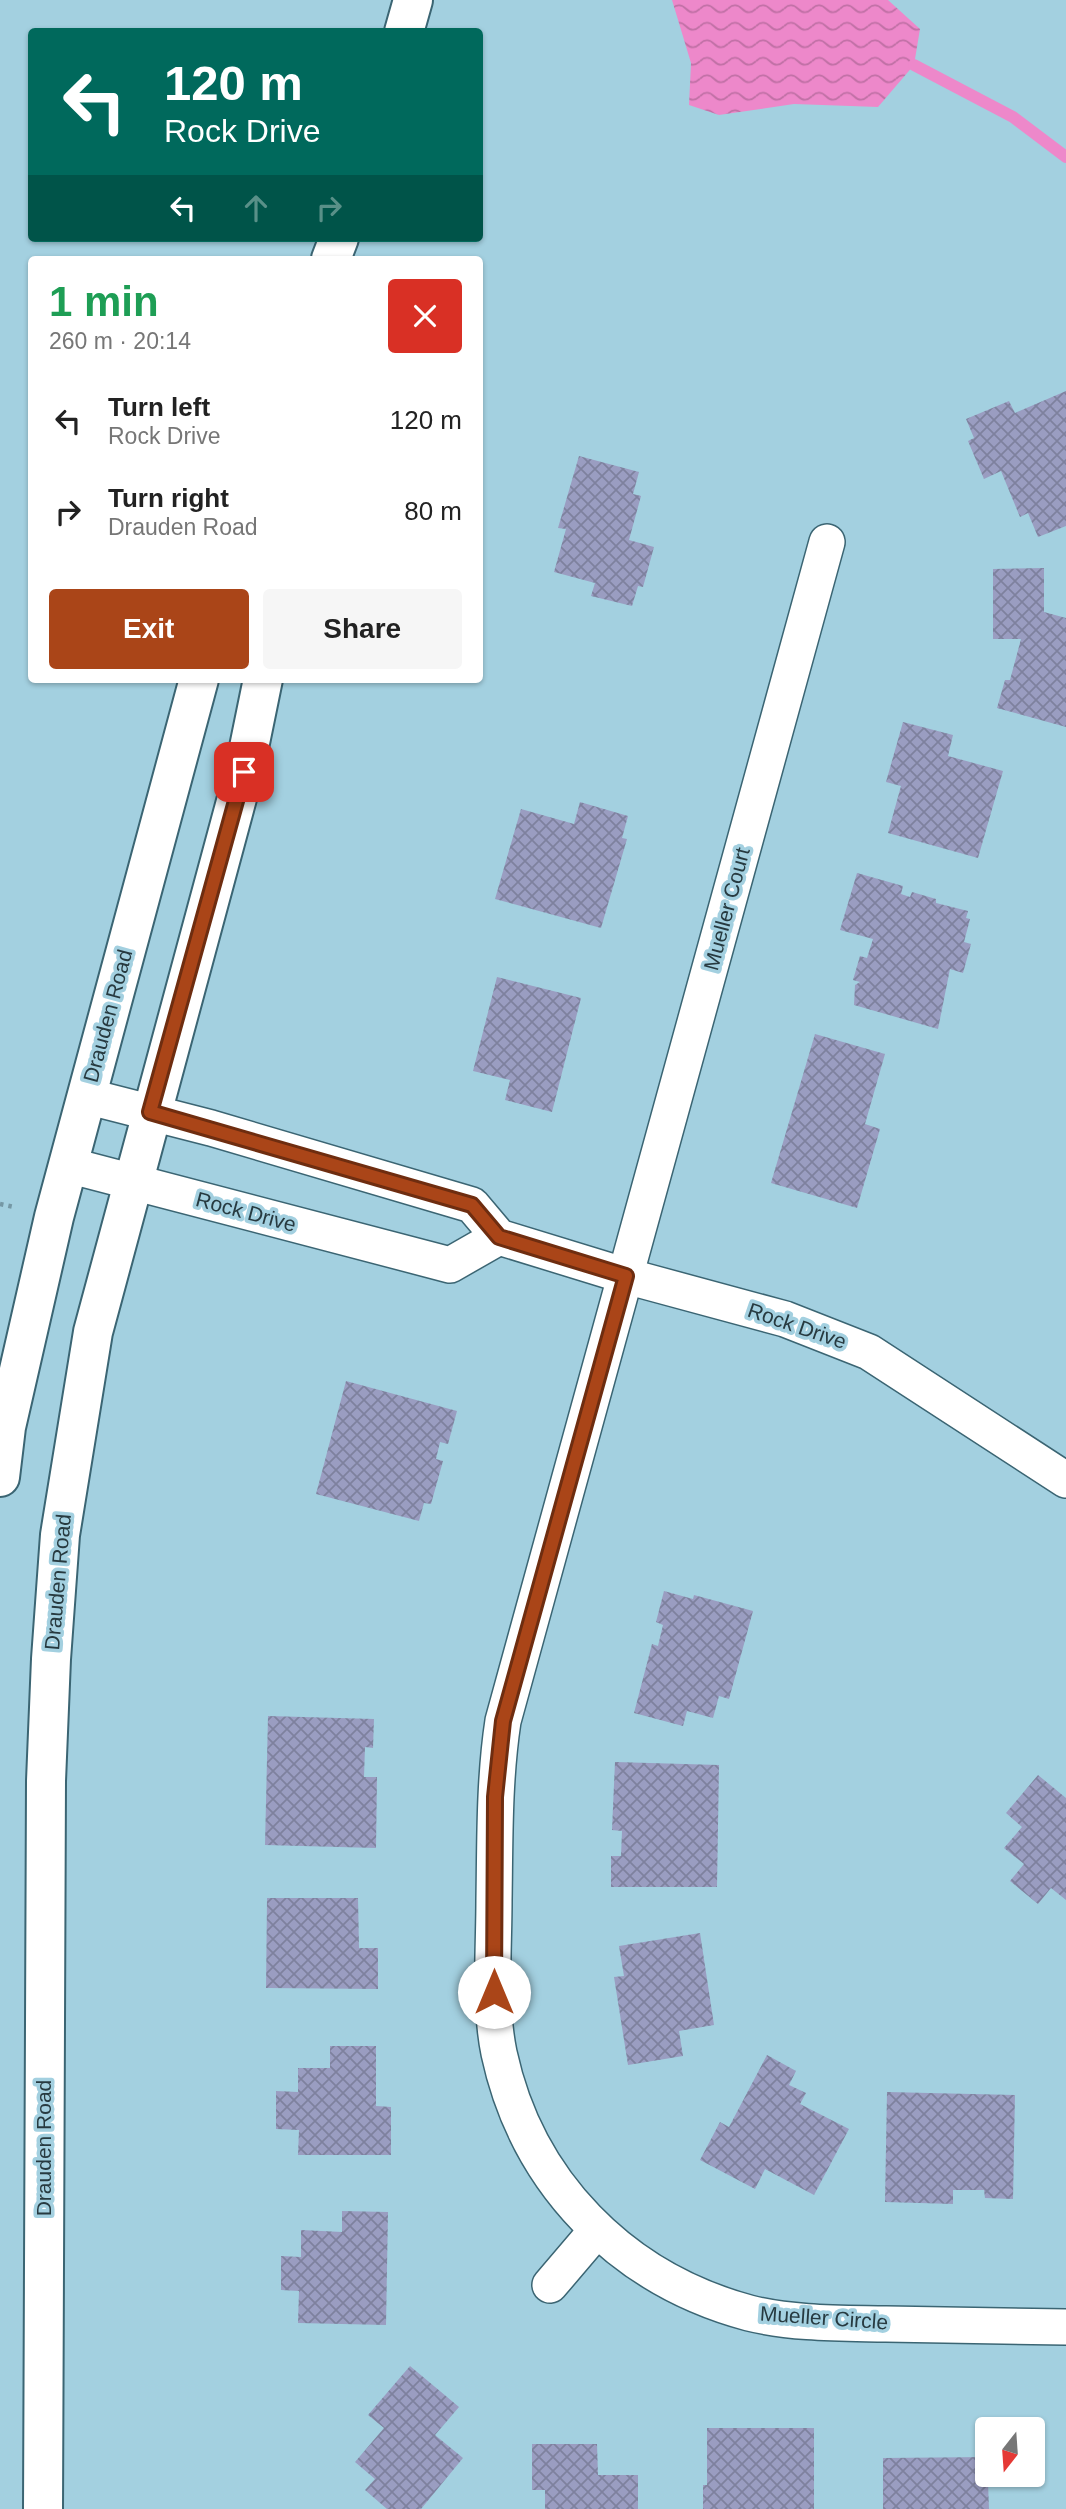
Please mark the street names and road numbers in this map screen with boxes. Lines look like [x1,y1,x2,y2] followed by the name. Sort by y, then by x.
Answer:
[699,845,754,973] street label: Mueller Court
[79,947,136,1085] street label: Drauden Road
[194,1187,299,1236] street label: Rock Drive
[745,1298,849,1353] street label: Rock Drive
[40,1513,75,1651] street label: Drauden Road
[32,2080,55,2216] street label: Drauden Road
[759,2302,889,2333] street label: Mueller Circle

